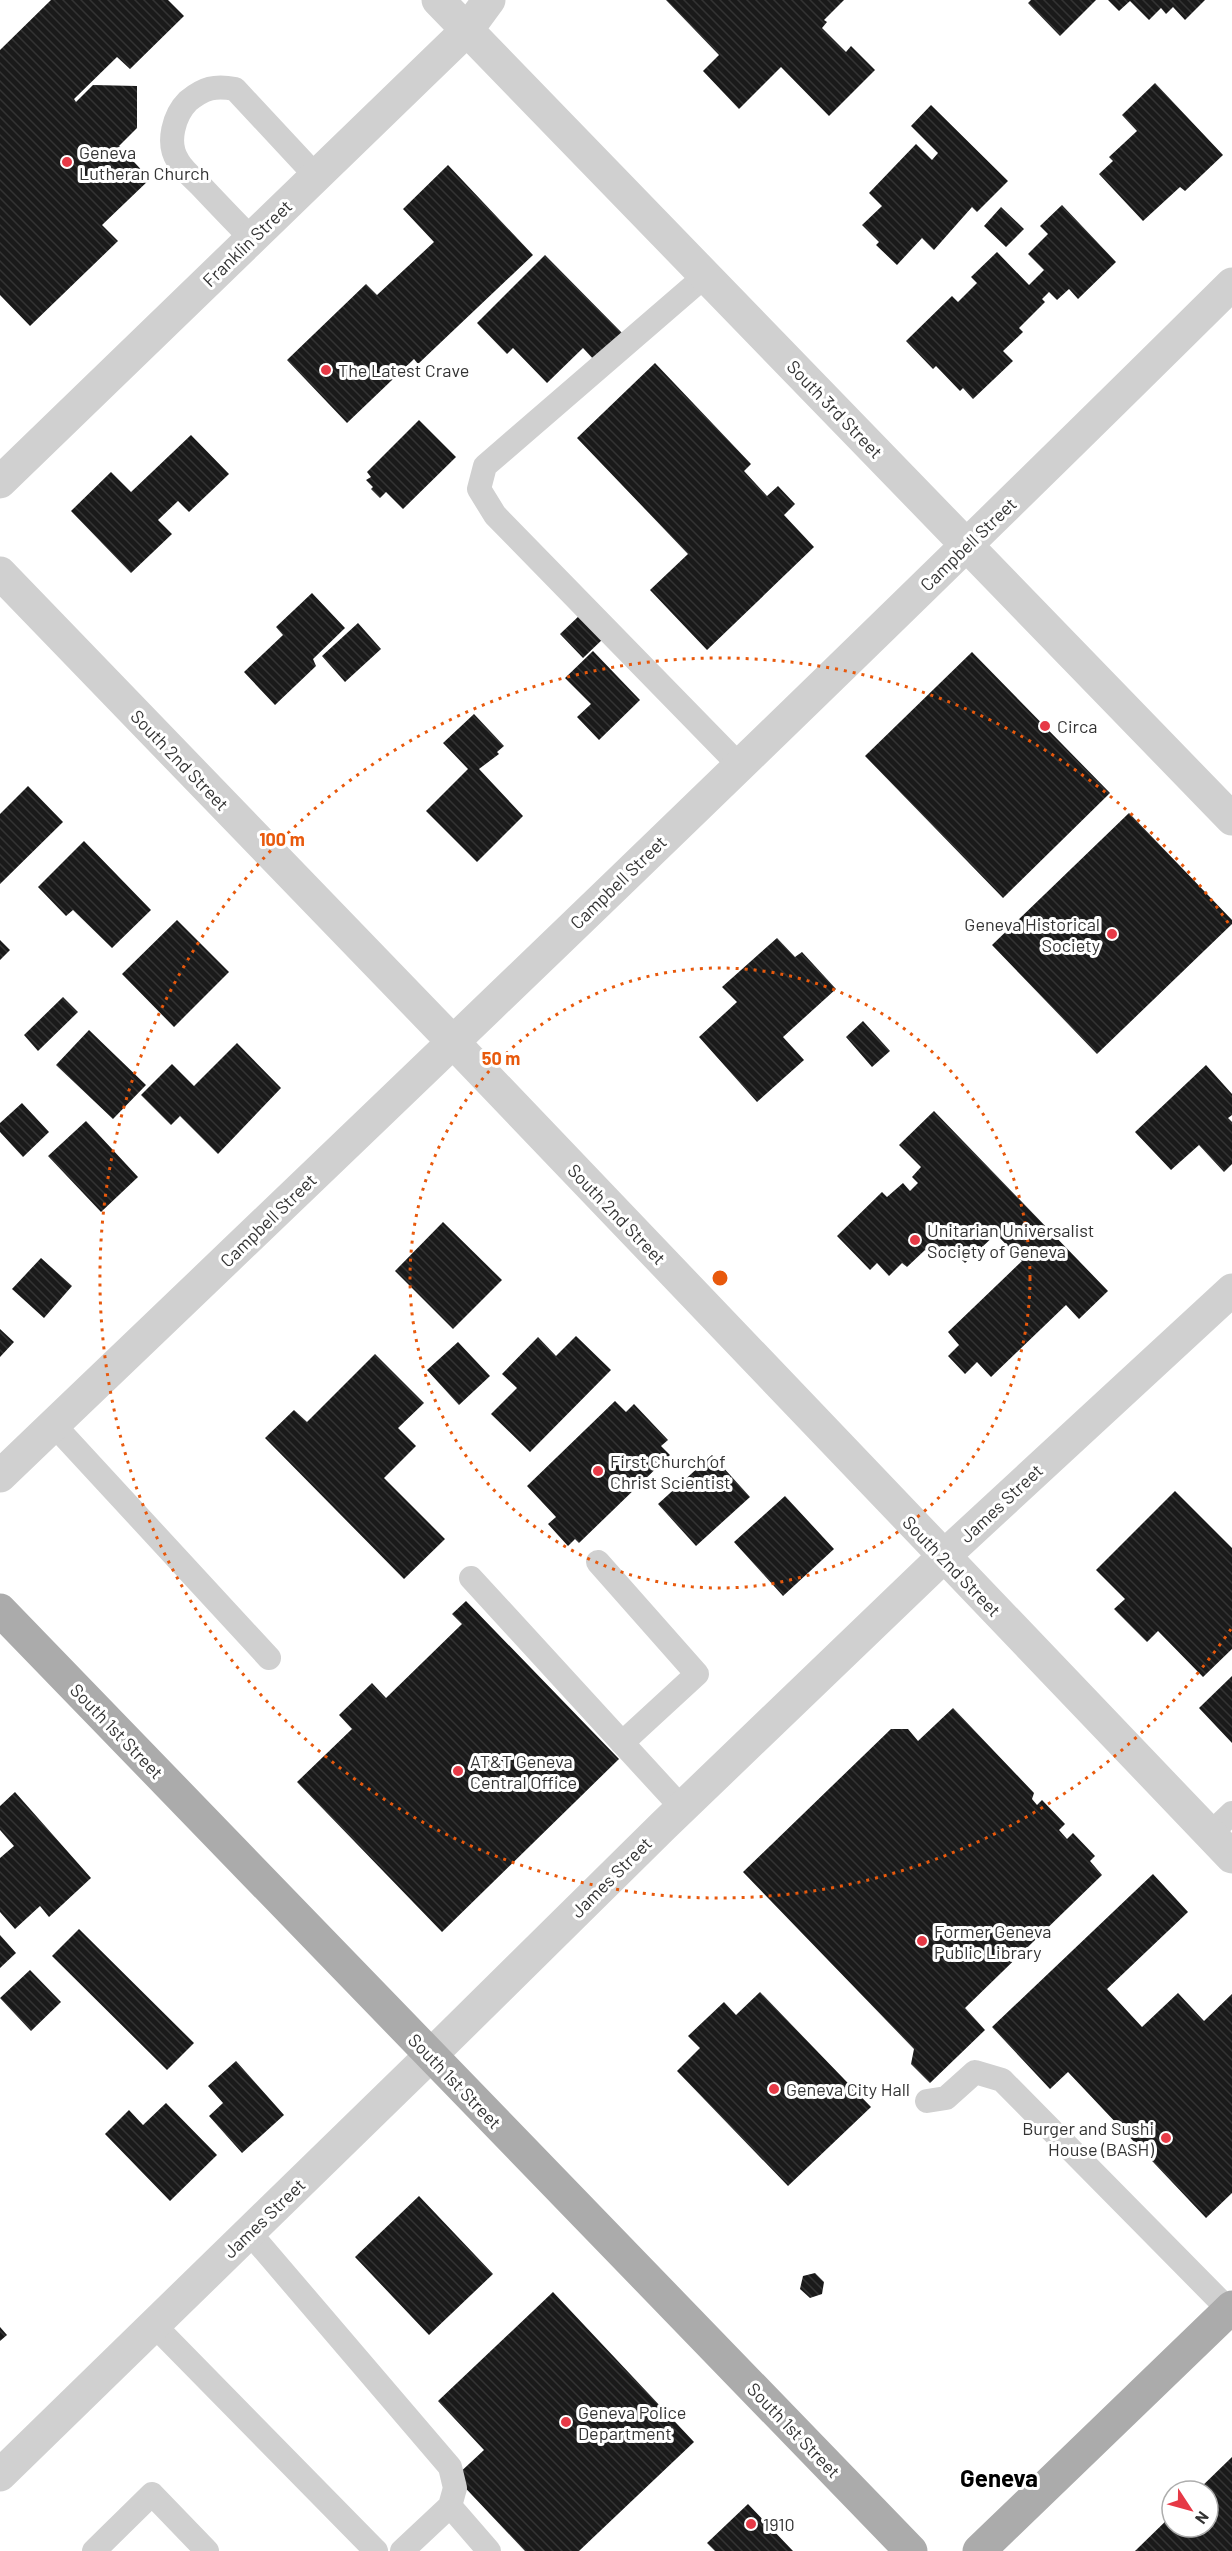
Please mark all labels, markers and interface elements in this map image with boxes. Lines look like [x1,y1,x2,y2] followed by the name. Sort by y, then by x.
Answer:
[79,141,209,184] place label: Geneva Lutheran Church
[60,155,74,169] marker: Geneva Lutheran Church
[198,195,296,291] street label: Franklin Street
[783,355,887,463] street label: South 3rd Street
[338,359,469,381] place label: The Latest Crave
[319,363,333,377] marker: The Latest Crave
[915,493,1021,595] street label: Campbell Street
[126,705,234,815] street label: South 2nd Street
[1057,715,1098,737] place label: Circa
[1038,719,1052,733] marker: Circa
[259,828,305,850] text: 100 m
[565,831,671,933] street label: Campbell Street
[964,913,1100,956] place label: Geneva Historical Society
[1105,927,1119,941] marker: Geneva Historical Society
[482,1047,520,1069] text: 50 m
[563,1159,671,1269] street label: South 2nd Street
[215,1169,321,1271] street label: Campbell Street
[927,1219,1094,1262] place label: Unitarian Universalist Society of Geneva
[908,1233,922,1247] marker: Unitarian Universalist Society of Geneva
[710,1268,730,1288] centre of rings
[610,1450,731,1493] place label: First Church of Christ Scientist
[955,1459,1047,1547] street label: James Street
[591,1464,605,1478] marker: First Church of Christ Scientist
[898,1511,1006,1621] street label: South 2nd Street
[66,1679,168,1783] street label: South 1st Street
[470,1750,577,1793] place label: AT&T Geneva Central Office
[451,1764,465,1778] marker: AT&T Geneva Central Office
[566,1832,656,1922] street label: James Street
[934,1920,1051,1963] place label: Former Geneva Public Library
[915,1934,929,1948] marker: Former Geneva Public Library
[404,2029,506,2133] street label: South 1st Street
[786,2078,910,2100] place label: Geneva City Hall
[767,2082,781,2096] marker: Geneva City Hall
[1022,2117,1154,2160] place label: Burger and Sushi House (BASH)
[1159,2131,1173,2145] marker: Burger and Sushi House (BASH)
[219,2174,309,2262] street label: James Street
[743,2378,845,2482] street label: South 1st Street
[578,2401,686,2444] place label: Geneva Police Department
[559,2415,573,2429] marker: Geneva Police Department
[960,2463,1038,2492] district label: Geneva
[1160,2479,1220,2539] north arrow
[1192,2508,1213,2528] text: N
[763,2513,795,2535] place label: 1910
[744,2517,758,2531] marker: 1910

